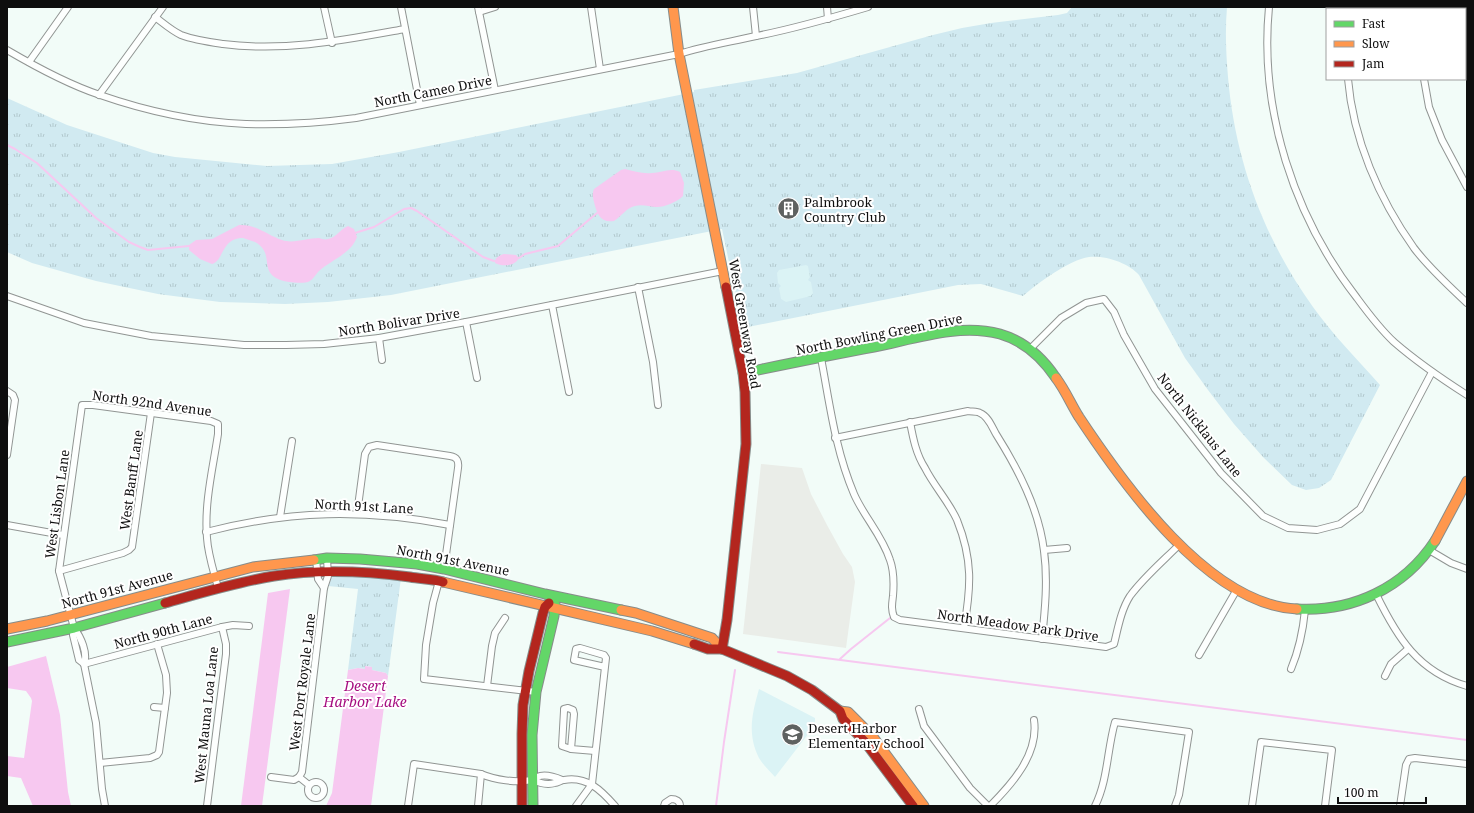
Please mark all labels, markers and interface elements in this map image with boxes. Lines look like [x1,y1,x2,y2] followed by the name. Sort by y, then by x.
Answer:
[1326,8,1466,80] legend
[1362,15,1385,32] text: Fast
[1362,35,1390,52] text: Slow
[1361,55,1384,72] text: Jam
[373,71,493,111] street label: North Cameo Drive
[804,193,886,226] place label: Palmbrook Country Club
[775,196,801,222] building icon: Palmbrook Country Club
[725,258,765,390] street label: West Greenway Road
[337,304,461,340] street label: North Bolivar Drive
[794,309,964,359] street label: North Bowling Green Drive
[1154,369,1246,481] street label: North Nicklaus Lane
[91,386,213,420] street label: North 92nd Avenue
[115,429,147,531] street label: West Banff Lane
[40,448,74,560] street label: West Lisbon Lane
[314,494,414,518] street label: North 91st Lane
[395,540,511,580] street label: North 91st Avenue
[59,565,175,613] street label: North 91st Avenue
[936,605,1100,645] street label: North Meadow Park Drive
[112,609,214,653] street label: North 90th Lane
[285,612,319,752] street label: West Port Royale Lane
[190,646,222,784] street label: West Mauna Loa Lane
[322,676,407,711] water label: Desert Harbor Lake
[808,719,924,752] place label: Desert Harbor Elementary School
[779,722,805,748] school or university icon: Desert Harbor Elementary School
[1338,779,1426,805] scale bar
[1344,784,1379,801] text: 100 m

